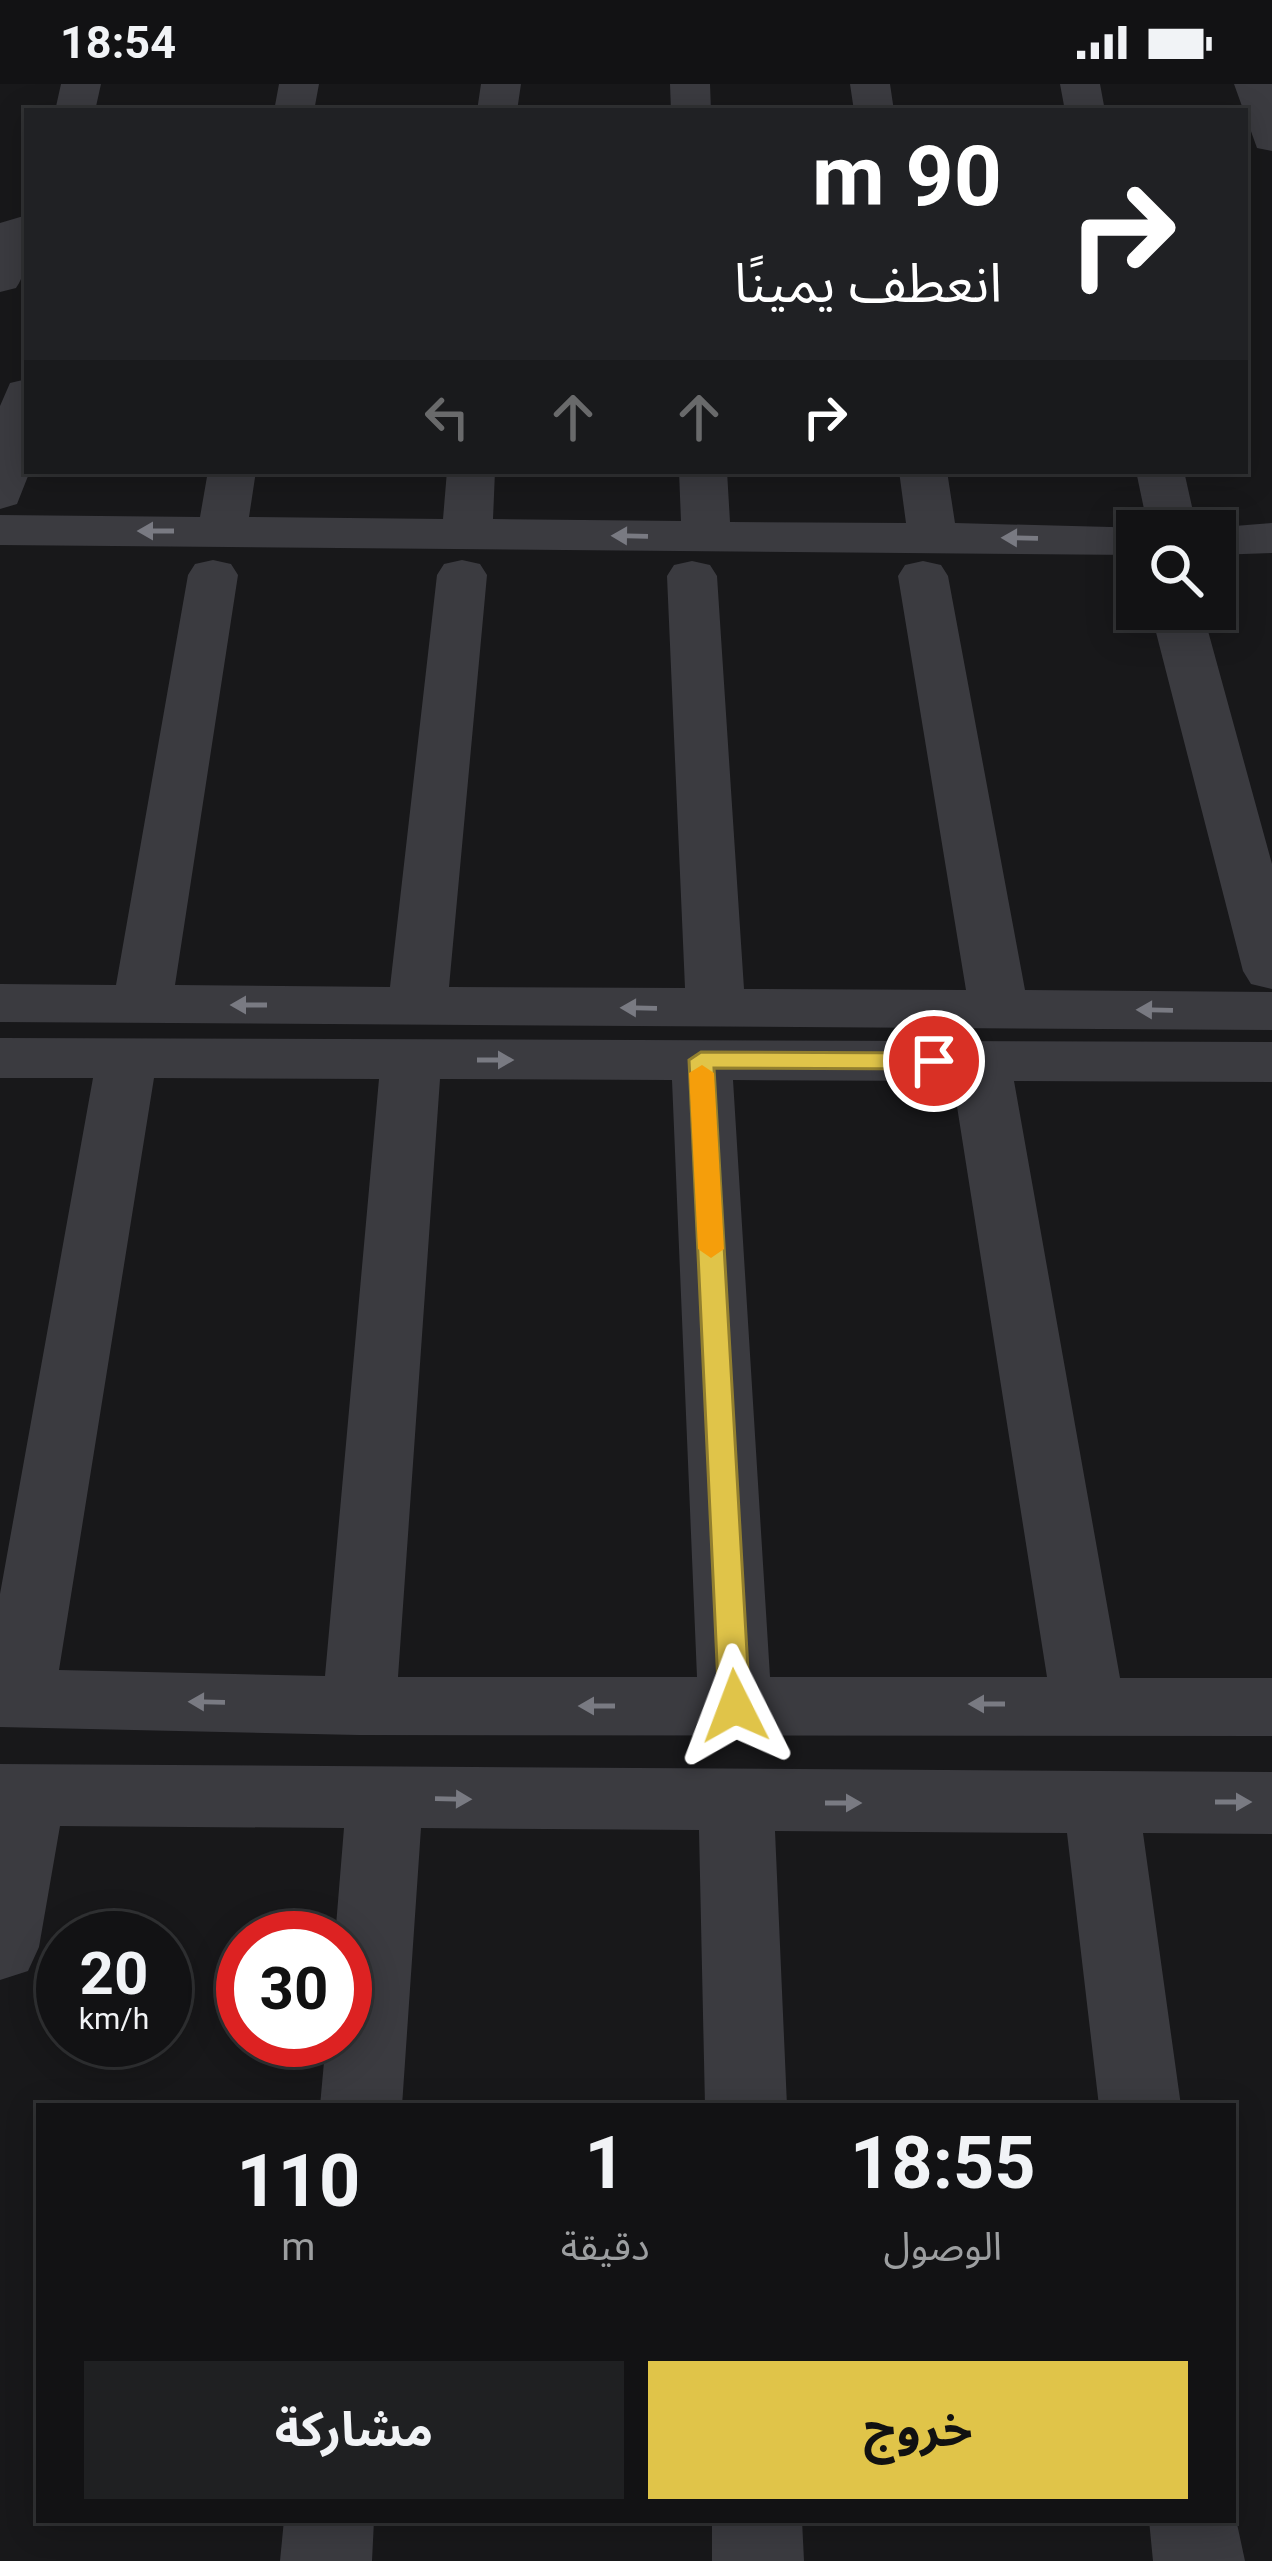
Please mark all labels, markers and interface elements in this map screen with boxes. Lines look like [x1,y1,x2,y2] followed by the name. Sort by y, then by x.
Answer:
[60,16,176,69] text: 18:54
[812,127,1002,226] text: 90 m
[1044,156,1200,312] icon: right
[734,252,1002,315] text: انعطف يمينًا
[414,384,480,450] icon: left
[540,384,606,450] icon: ahead
[666,384,732,450] icon: ahead
[792,384,858,450] icon: right
[1116,510,1236,630] map controls
[1116,510,1236,630] button: search
[136,521,174,541] one-way arrow
[610,527,648,546] one-way arrow
[1000,528,1038,547] one-way arrow
[229,995,267,1015] one-way arrow
[619,998,657,1018] one-way arrow
[1135,1000,1173,1019] one-way arrow
[883,1010,985,1112] pin
[901,1028,967,1094] icon: arrive
[477,1050,515,1069] one-way arrow
[672,1643,798,1769] position arrow
[187,1693,225,1712] one-way arrow
[967,1694,1005,1714] one-way arrow
[577,1696,615,1716] one-way arrow
[435,1789,473,1809] one-way arrow
[825,1793,863,1813] one-way arrow
[1215,1793,1253,1812] one-way arrow
[216,1911,372,2067] speed limit sign: 30
[80,1938,148,2009] text: 20
[79,2001,149,2036] text: km/h
[585,2121,626,2206] text: 1
[850,2121,1036,2206] text: 18:55
[236,2139,360,2224] text: 110
[281,2224,315,2270] text: m
[561,2224,650,2270] text: دقيقة
[884,2224,1002,2270] text: الوصول
[84,2361,624,2499] button: مشاركة
[648,2361,1188,2499] button: خروج

